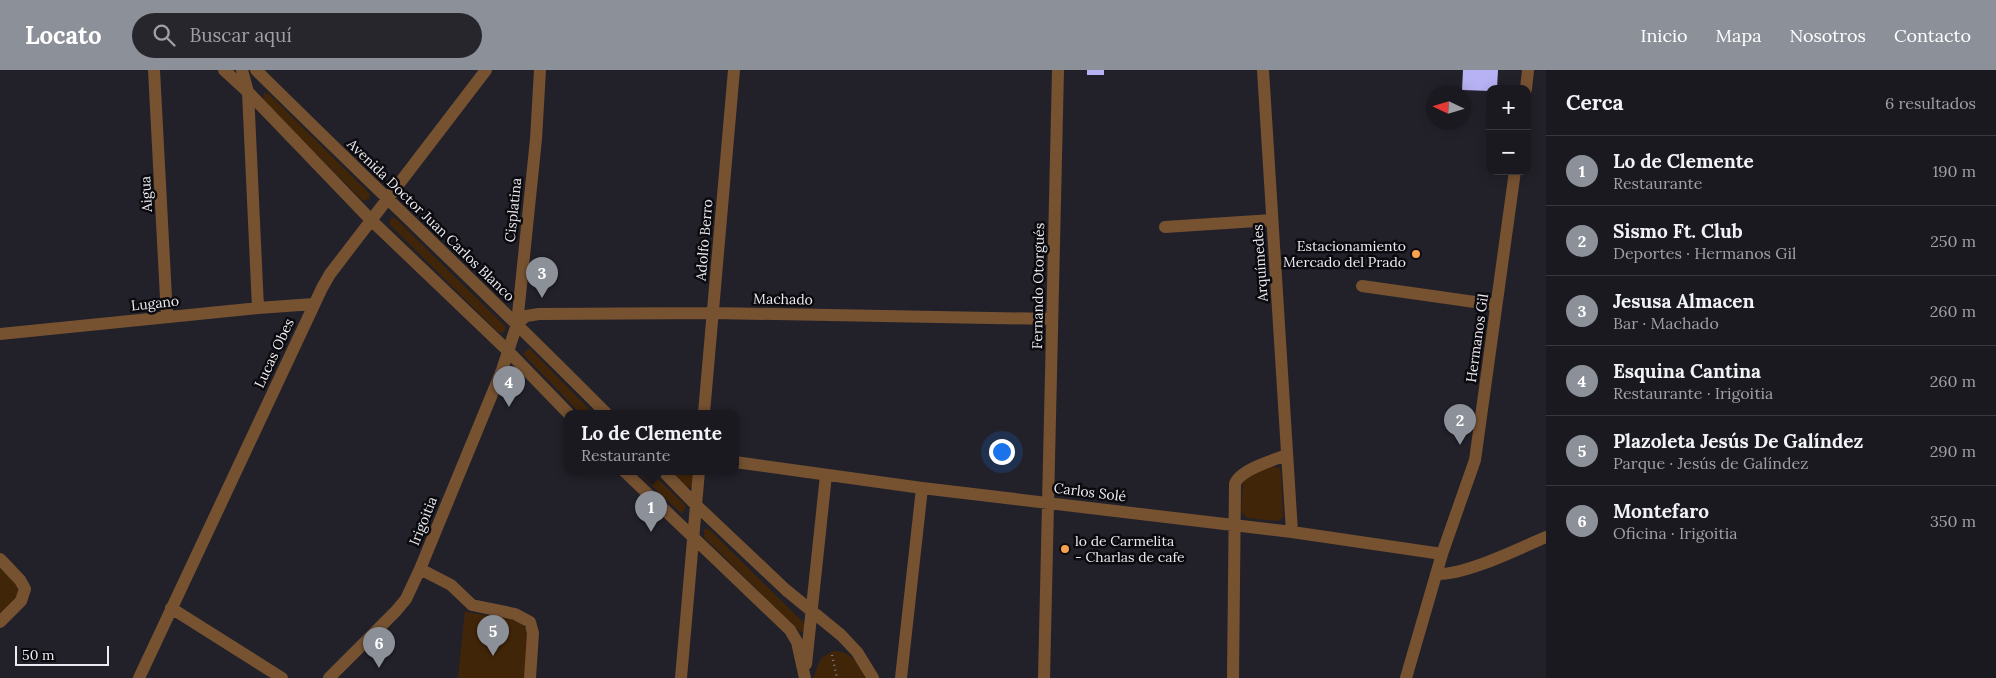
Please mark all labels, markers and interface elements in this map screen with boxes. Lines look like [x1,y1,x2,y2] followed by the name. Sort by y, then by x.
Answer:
[132,13,482,58] search box
[25,20,102,51] text: Locato
[150,21,178,49] icon: search
[190,23,292,47] text: Buscar aquí
[1641,24,1688,47] text: Inicio
[1716,24,1761,47] text: Mapa
[1789,24,1866,47] text: Nosotros
[1894,24,1971,47] text: Contacto
[1426,85,1471,130] north arrow
[1486,85,1531,175] map controls
[1486,85,1531,130] button: +
[1566,89,1624,116] text: Cerca
[1885,93,1976,113] text: 6 resultados
[1486,130,1531,175] button: −
[343,134,519,305] street label: Avenida Doctor Juan Carlos Blanco
[1613,149,1754,173] text: Lo de Clemente
[1579,161,1585,181] text: 1
[1932,161,1976,181] text: 190 m
[1613,173,1702,193] text: Restaurante
[136,176,156,213] street label: Aigua
[501,177,525,243] street label: Cisplatina
[691,198,717,283] street label: Adolfo Berro
[1613,219,1743,243] text: Sismo Ft. Club
[1028,223,1048,349] street label: Fernando Otorgués
[1248,224,1272,303] street label: Arquímedes
[1578,231,1586,251] text: 2
[1930,231,1976,251] text: 250 m
[1283,237,1406,271] place label: Estacionamiento Mercado del Prado
[1613,243,1796,263] text: Deportes · Hermanos Gil
[1410,248,1422,260] marker: Estacionamiento Mercado del Prado
[526,257,558,298] pin: 3
[753,289,813,309] street label: Machado
[1613,289,1755,313] text: Jesusa Almacen
[130,292,180,314] street label: Lugano
[1462,292,1492,383] street label: Hermanos Gil
[1578,301,1586,321] text: 3
[1930,301,1976,321] text: 260 m
[1613,313,1719,333] text: Bar · Machado
[250,315,298,391] street label: Lucas Obes
[1613,359,1761,383] text: Esquina Cantina
[493,366,525,407] pin: 4
[1578,371,1586,391] text: 4
[1930,371,1976,391] text: 260 m
[1613,383,1773,403] text: Restaurante · Irigoitia
[1444,404,1476,445] pin: 2
[564,410,739,475] popup
[581,421,722,445] text: Lo de Clemente
[1613,429,1863,453] text: Plazoleta Jesús De Galíndez
[989,439,1015,465] your location
[1578,441,1586,461] text: 5
[1930,441,1976,461] text: 290 m
[581,445,671,465] text: Restaurante
[1613,453,1808,473] text: Parque · Jesús de Galíndez
[1053,479,1128,505] street label: Carlos Solé
[635,491,667,532] pin: 1
[405,494,441,548] street label: Irigoitia
[1613,499,1709,523] text: Montefaro
[1577,511,1587,531] text: 6
[1930,511,1976,531] text: 350 m
[1613,523,1738,543] text: Oficina · Irigoitia
[1075,532,1185,566] place label: lo de Carmelita - Charlas de cafe
[1059,543,1071,555] marker: lo de Carmelita - Charlas de cafe
[477,615,509,656] pin: 5
[363,627,395,668] pin: 6
[15,643,109,666] scale bar
[22,646,55,664] text: 50 m

